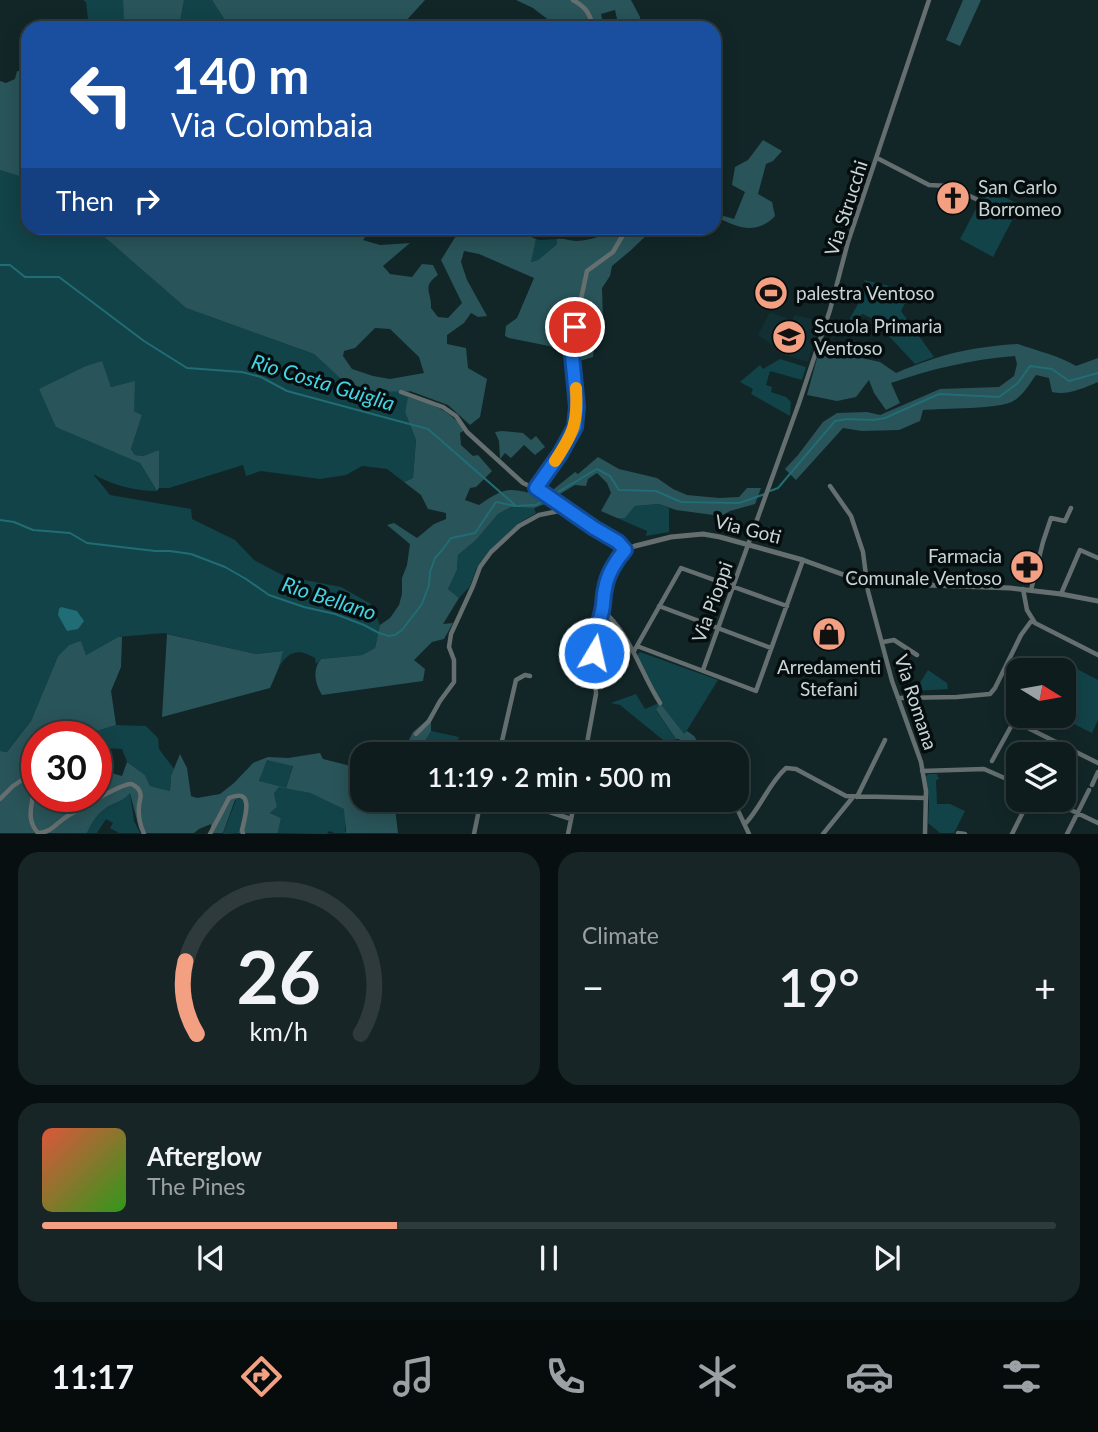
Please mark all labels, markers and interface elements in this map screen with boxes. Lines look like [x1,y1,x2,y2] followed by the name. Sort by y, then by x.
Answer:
[171,46,309,104] text: 140 m
[56,49,147,140] icon: left
[171,105,373,144] text: Via Colombaia
[819,157,872,259] street label: Via Strucchi
[978,175,1062,220] place label: San Carlo Borromeo
[934,179,972,217] church icon: San Carlo Borromeo
[128,182,166,220] icon: right
[56,185,114,217] text: Then
[752,274,790,312] sports icon: palestra Ventoso
[796,281,935,304] place label: palestra Ventoso
[545,297,605,357] pin
[556,308,594,346] icon: arrive
[814,314,942,359] place label: Scuola Primaria Ventoso
[770,318,808,356] school or university icon: Scuola Primaria Ventoso
[249,348,398,415] water label: Rio Costa Guiglia
[712,509,784,548] street label: Via Goti
[845,544,1002,589] place label: Farmacia Comunale Ventoso
[1008,548,1046,586] pharmacy icon: Farmacia Comunale Ventoso
[686,558,737,645] street label: Via Pioppi
[279,571,380,625] water label: Rio Bellano
[810,615,848,653] shop icon: Arredamenti Stefani
[557,616,631,690] position arrow
[890,651,943,752] street label: Via Romana
[777,655,881,700] place label: Arredamenti Stefani
[1006,658,1076,728] north arrow
[1006,658,1076,812] map controls
[21,721,112,812] speed limit sign: 30
[1006,742,1076,812] button: layers
[427,761,672,793] text: 11:19 · 2 min · 500 m
[582,921,659,949] text: Climate
[237,933,321,1021] text: 26
[778,956,860,1018] text: 19°
[582,964,604,1010] text: −
[1034,964,1056,1010] text: +
[250,1016,308,1046] text: km/h
[147,1140,262,1172] text: Afterglow
[147,1172,245,1200] text: The Pines
[192,1239,230,1277] icon: previous
[530,1239,568,1277] icon: pause
[868,1239,906,1277] icon: next
[237,1352,286,1401] icon: directions
[389,1352,438,1401] icon: music
[541,1352,590,1401] icon: phone
[693,1352,742,1401] icon: climate
[845,1352,894,1401] icon: car
[997,1352,1046,1401] icon: filters
[52,1357,134,1396] text: 11:17

